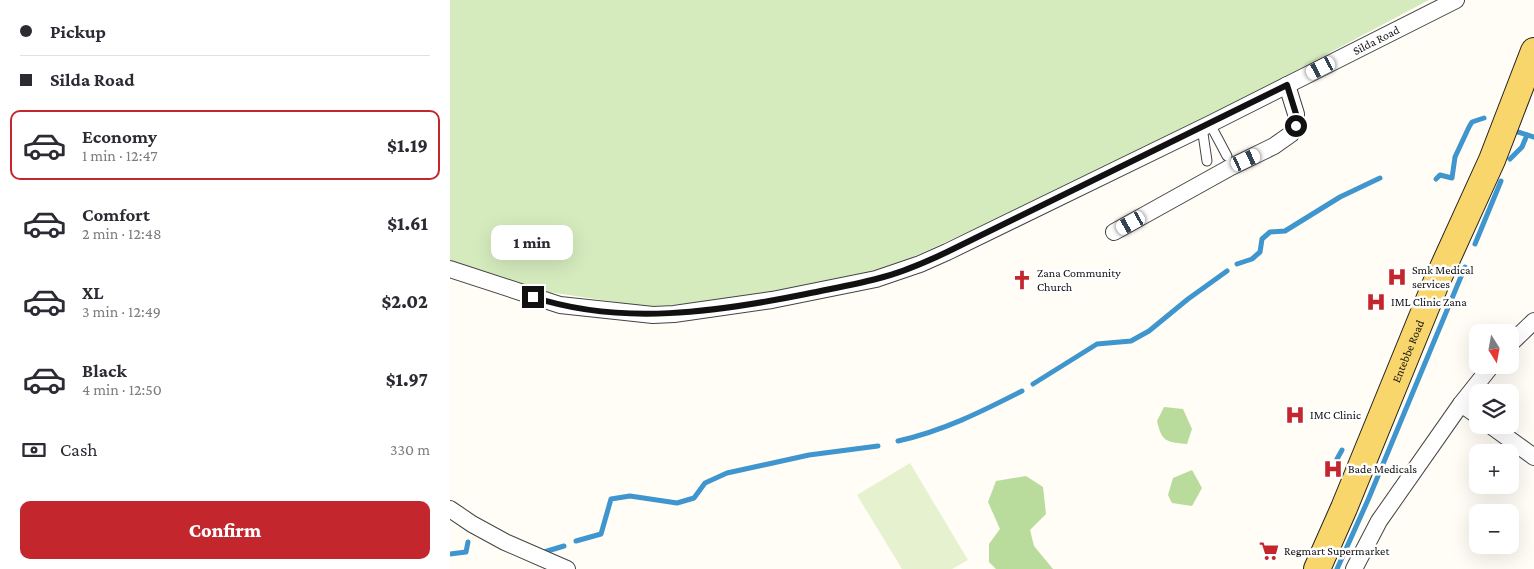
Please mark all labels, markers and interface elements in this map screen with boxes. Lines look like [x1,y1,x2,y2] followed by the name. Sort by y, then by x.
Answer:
[50,21,106,42] text: Pickup
[1350,22,1402,58] street label: Silda Road
[1304,55,1337,81] car
[50,69,135,90] text: Silda Road
[1285,115,1307,137] route start
[22,123,67,168] icon: car
[82,126,157,147] text: Economy
[387,135,428,156] text: $1.19
[82,147,158,164] text: 1 min · 12:47
[1229,147,1262,173] car
[22,201,67,246] icon: car
[82,204,150,225] text: Comfort
[1114,209,1147,237] car
[387,213,428,234] text: $1.61
[492,224,574,260] callout: 1 min
[82,225,161,242] text: 2 min · 12:48
[513,234,551,251] text: 1 min
[1412,263,1474,291] place label: Smk Medical services
[1037,266,1121,294] place label: Zana Community Church
[1386,266,1408,288] hospital icon: Smk Medical services
[1011,269,1033,291] church icon: Zana Community Church
[22,279,67,324] icon: car
[82,282,104,303] text: XL
[522,286,544,308] route end
[381,291,428,312] text: $2.02
[1365,291,1387,313] hospital icon: IML Clinic Zana
[1391,295,1467,309] place label: IML Clinic Zana
[82,303,161,320] text: 3 min · 12:49
[1389,317,1427,385] street label: Entebbe Road
[1469,324,1519,374] north arrow
[1469,324,1519,554] map controls
[22,357,67,402] icon: car
[82,360,127,381] text: Black
[386,369,428,390] text: $1.97
[82,381,162,398] text: 4 min · 12:50
[1469,384,1519,434] button: layers
[1284,404,1306,426] hospital icon: IMC Clinic
[1310,408,1361,422] place label: IMC Clinic
[20,436,48,464] icon: cash
[60,439,98,460] text: Cash
[390,441,430,458] text: 330 m
[1469,444,1519,494] button: +
[1322,458,1344,480] hospital icon: Bade Medicals
[1348,462,1417,476] place label: Bade Medicals
[20,501,430,559] button: Confirm
[1469,504,1519,554] button: −
[1258,540,1280,562] supermarket icon: Regmart Supermarket
[1284,544,1390,558] place label: Regmart Supermarket

